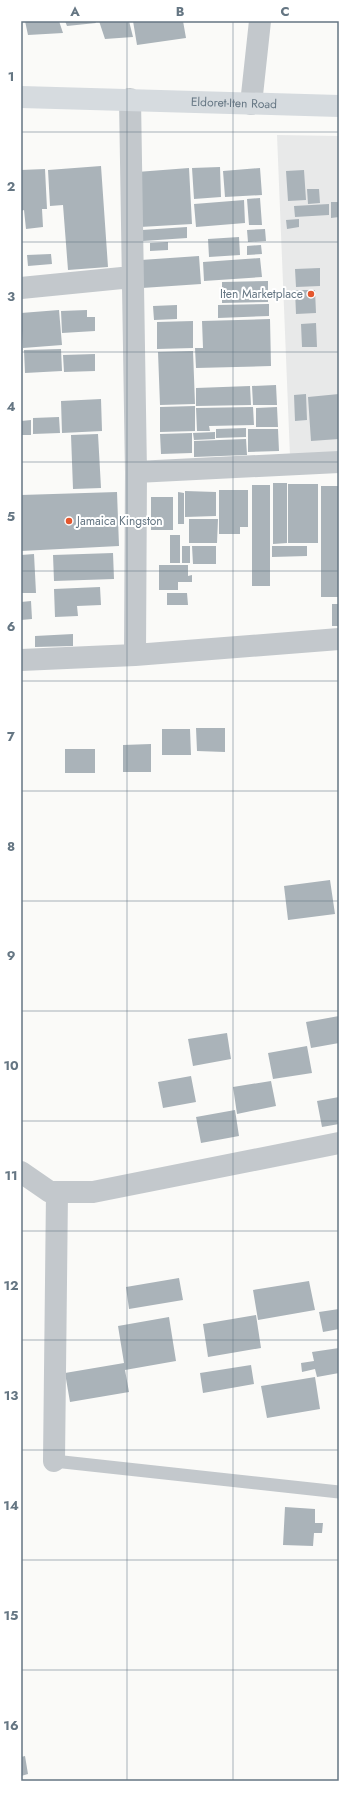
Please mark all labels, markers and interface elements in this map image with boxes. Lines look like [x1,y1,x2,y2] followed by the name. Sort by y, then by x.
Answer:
[69,2,80,21] text: A
[176,2,185,21] text: B
[280,2,290,21] text: C
[8,67,14,86] text: 1
[191,93,277,113] street label: Eldoret-Iten Road
[7,177,15,196] text: 2
[220,285,303,303] place label: Iten Marketplace
[7,287,15,306] text: 3
[306,289,316,299] marker: Iten Marketplace
[6,397,16,416] text: 4
[7,507,15,526] text: 5
[75,512,163,530] place label: Jamaica Kingston
[64,516,74,526] marker: Jamaica Kingston
[7,617,16,636] text: 6
[7,727,15,746] text: 7
[7,837,15,856] text: 8
[7,946,16,965] text: 9
[3,1056,19,1075] text: 10
[4,1166,18,1185] text: 11
[3,1276,19,1295] text: 12
[4,1386,18,1405] text: 13
[3,1496,19,1515] text: 14
[3,1606,19,1625] text: 15
[3,1716,19,1735] text: 16

